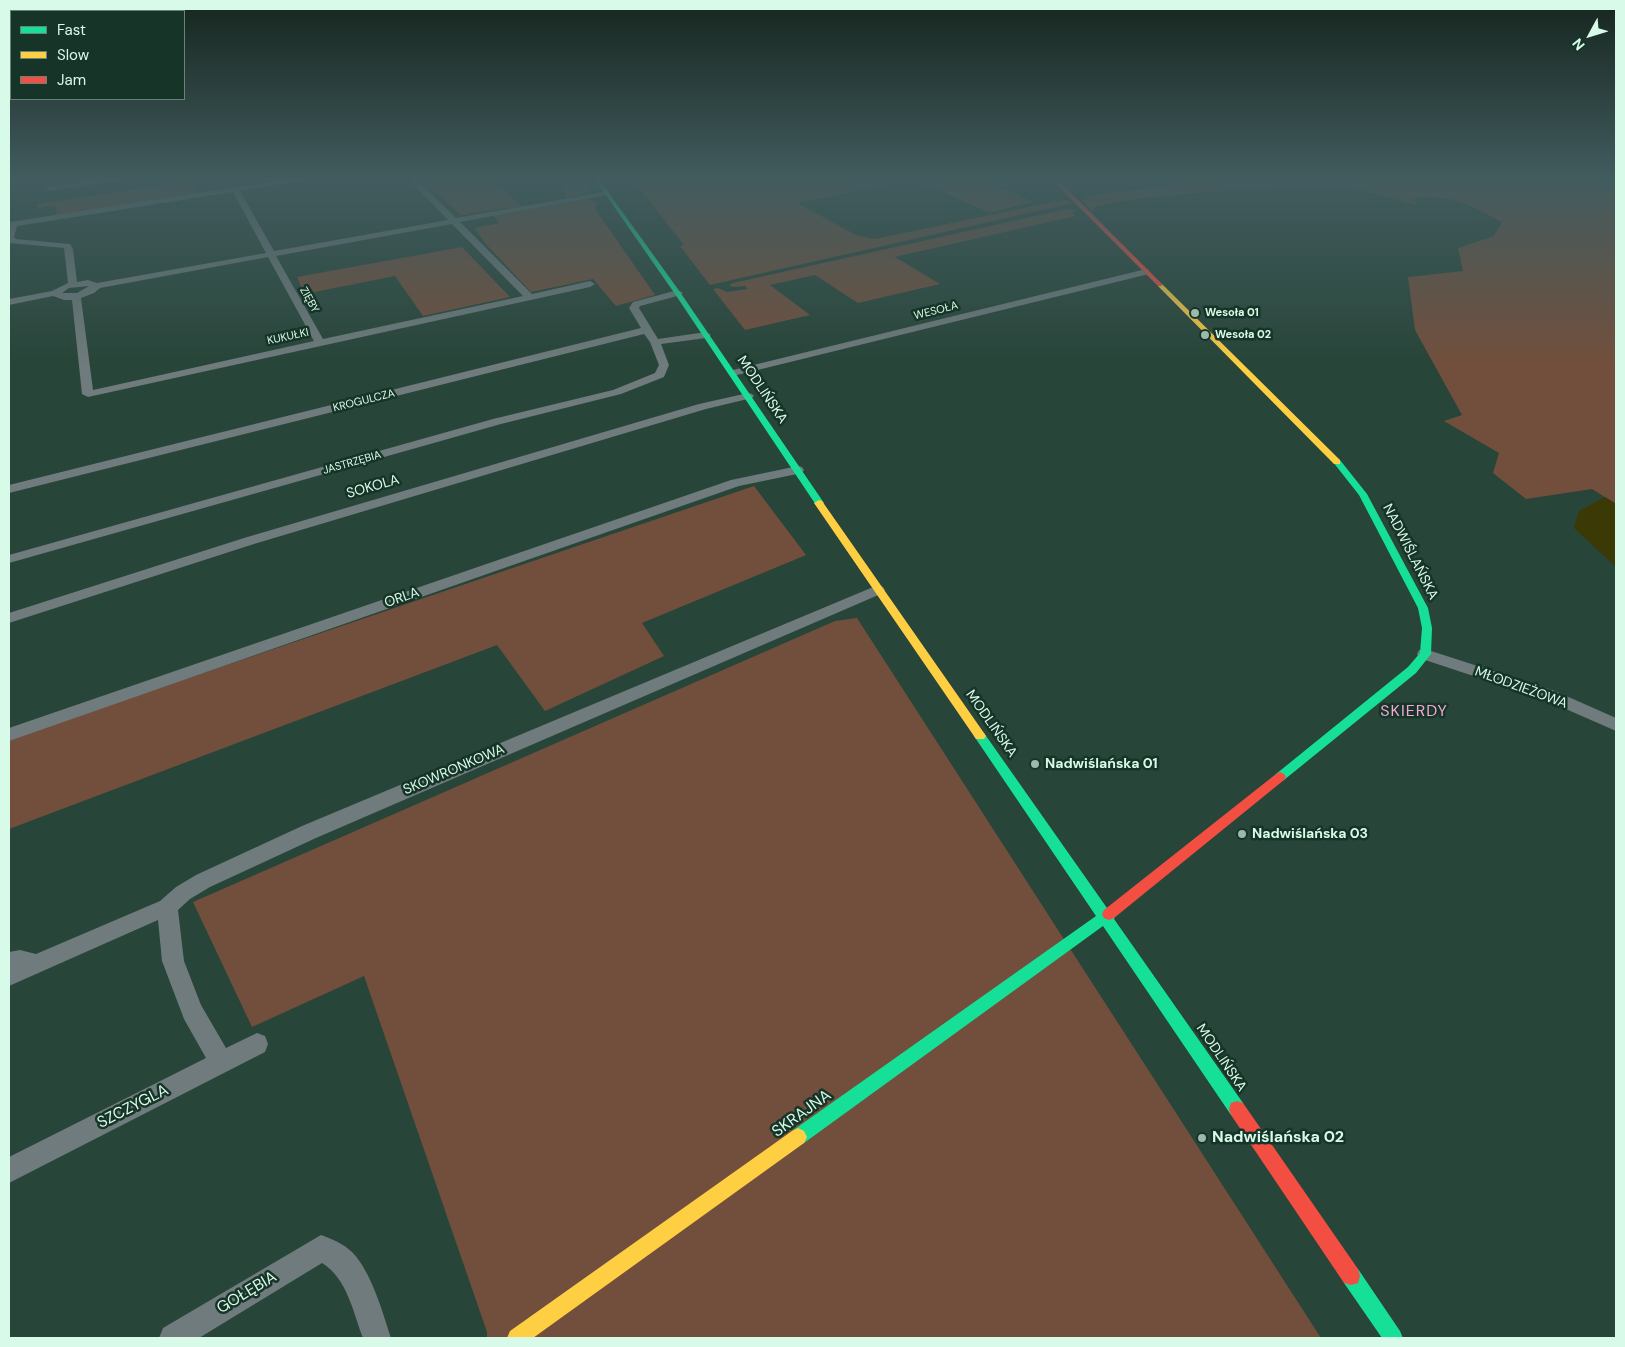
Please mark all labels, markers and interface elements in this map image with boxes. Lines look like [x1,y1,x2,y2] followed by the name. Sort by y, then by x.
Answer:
[10,10,185,100] legend
[1565,10,1615,60] north arrow
[57,20,86,40] text: Fast
[1568,35,1589,54] text: N
[57,45,89,65] text: Slow
[57,70,86,90] text: Jam
[297,285,321,315] street label: ZIĘBY
[913,299,959,323] street label: WESOŁA
[1205,306,1259,320] place label: Wesoła 01
[1189,307,1201,319] marker: Wesoła 01
[266,326,310,348] street label: KUKUŁKI
[1215,328,1271,342] place label: Wesoła 02
[1199,329,1211,341] marker: Wesoła 02
[733,353,791,427] street label: MODLIŃSKA
[332,387,396,415] street label: KROGULCZA
[321,448,383,478] street label: JASTRZĘBIA
[345,471,401,503] street label: SOKOLA
[1379,501,1441,603] street label: NADWIŚLAŃSKA
[382,584,422,612] street label: ORLA
[1472,663,1570,713] street label: MŁODZIEŻOWA
[962,687,1020,761] street label: MODLIŃSKA
[1379,702,1449,722] district label: SKIERDY
[401,741,507,799] street label: SKOWRONKOWA
[1045,756,1158,772] place label: Nadwiślańska 01
[1029,758,1041,770] marker: Nadwiślańska 01
[1252,826,1368,842] place label: Nadwiślańska 03
[1236,828,1248,840] marker: Nadwiślańska 03
[1192,1021,1250,1095] street label: MODLIŃSKA
[94,1081,172,1133] street label: SZCZYGLA
[769,1086,835,1142] street label: SKRAJNA
[1212,1128,1344,1148] place label: Nadwiślańska 02
[1196,1132,1208,1144] marker: Nadwiślańska 02
[214,1268,280,1318] street label: GOŁĘBIA

